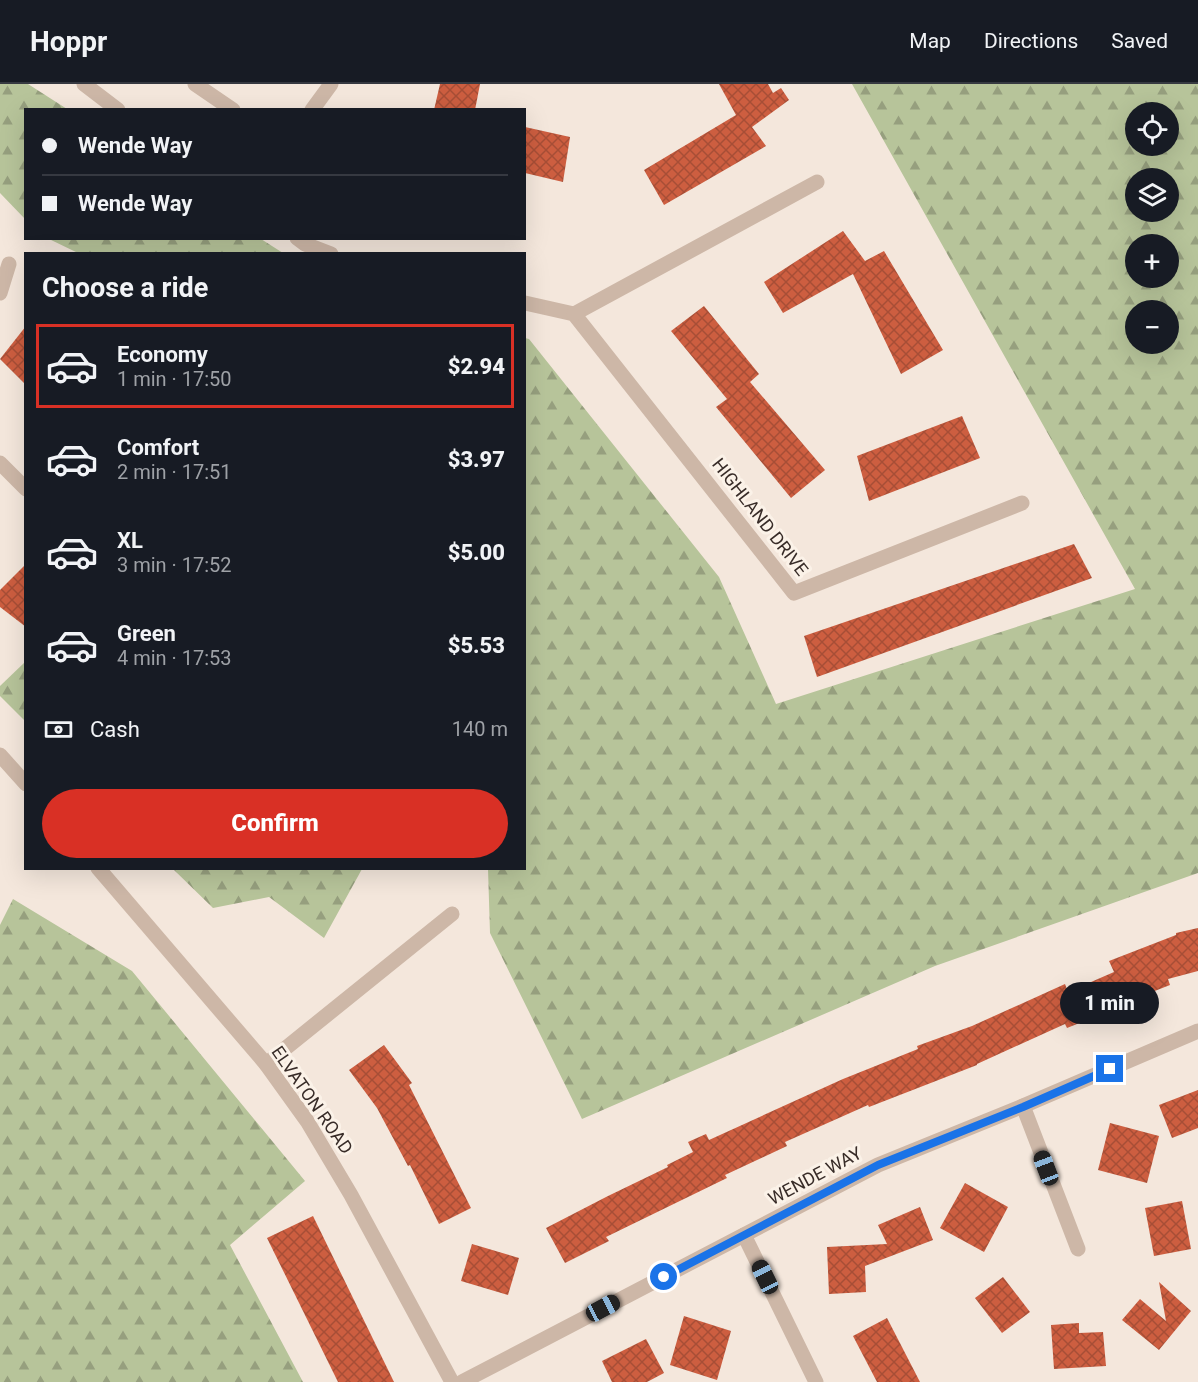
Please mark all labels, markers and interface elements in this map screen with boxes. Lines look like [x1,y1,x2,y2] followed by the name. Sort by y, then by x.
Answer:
[30,25,107,58] text: Hoppr
[909,29,951,53] text: Map
[984,29,1078,53] text: Directions
[1111,29,1168,53] text: Saved
[1125,102,1179,354] map controls
[1125,102,1179,156] button: locate
[78,133,192,158] text: Wende Way
[1125,168,1179,222] button: layers
[78,191,192,216] text: Wende Way
[1125,234,1179,288] button: +
[42,272,208,304] text: Choose a ride
[1125,300,1179,354] button: −
[45,339,99,393] icon: car
[117,342,208,367] text: Economy
[448,354,505,379] text: $2.94
[117,367,232,391] text: 1 min · 17:50
[45,432,99,486] icon: car
[117,435,199,460] text: Comfort
[448,447,505,472] text: $3.97
[708,454,813,580] street label: HIGHLAND DRIVE
[117,460,232,484] text: 2 min · 17:51
[45,525,99,579] icon: car
[117,528,143,553] text: XL
[448,540,505,565] text: $5.00
[117,553,232,577] text: 3 min · 17:52
[45,618,99,672] icon: car
[117,621,176,646] text: Green
[448,633,505,658] text: $5.53
[117,646,232,670] text: 4 min · 17:53
[42,713,75,746] icon: cash
[90,717,140,742] text: Cash
[452,717,508,741] text: 140 m
[42,789,508,858] button: Confirm
[1060,982,1160,1024] callout: 1 min
[1084,991,1135,1015] text: 1 min
[267,1042,357,1158] street label: ELVATON ROAD
[1096,1055,1123,1082] route end
[764,1142,865,1209] street label: WENDE WAY
[1031,1148,1061,1188] car
[749,1257,781,1297] car
[650,1263,677,1290] route start
[583,1292,623,1324] car

